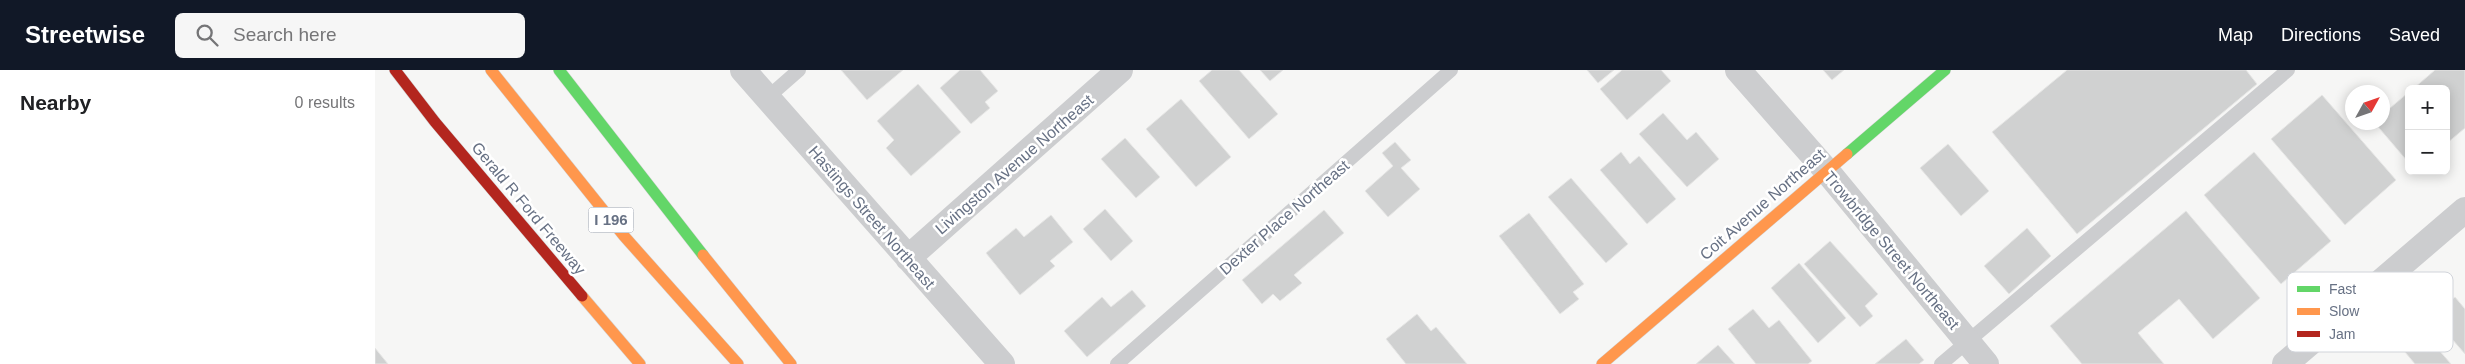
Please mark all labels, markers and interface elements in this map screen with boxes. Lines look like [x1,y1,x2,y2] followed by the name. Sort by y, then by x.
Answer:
[175,13,525,58] search box
[25,21,145,48] text: Streetwise
[193,21,221,49] icon: search
[233,24,337,45] text: Search here
[2218,25,2253,45] text: Map
[2281,25,2361,45] text: Directions
[2389,25,2440,45] text: Saved
[2345,85,2390,130] north arrow
[2405,85,2450,175] map controls
[2405,85,2450,130] button: +
[20,91,91,114] text: Nearby
[932,91,1097,238] street label: Livingston Avenue Northeast
[295,94,355,111] text: 0 results
[2405,130,2450,175] button: −
[468,139,589,278] street label: Gerald R Ford Freeway
[805,143,938,292] street label: Hastings Street Northeast
[1696,145,1829,263] street label: Coit Avenue Northeast
[1216,156,1353,278] street label: Dexter Place Northeast
[1821,168,1963,333] street label: Trowbridge Street Northeast
[589,208,633,232] road number: I 196
[2287,272,2453,352] legend
[2329,281,2356,297] text: Fast
[2329,303,2360,319] text: Slow
[2329,326,2355,342] text: Jam

